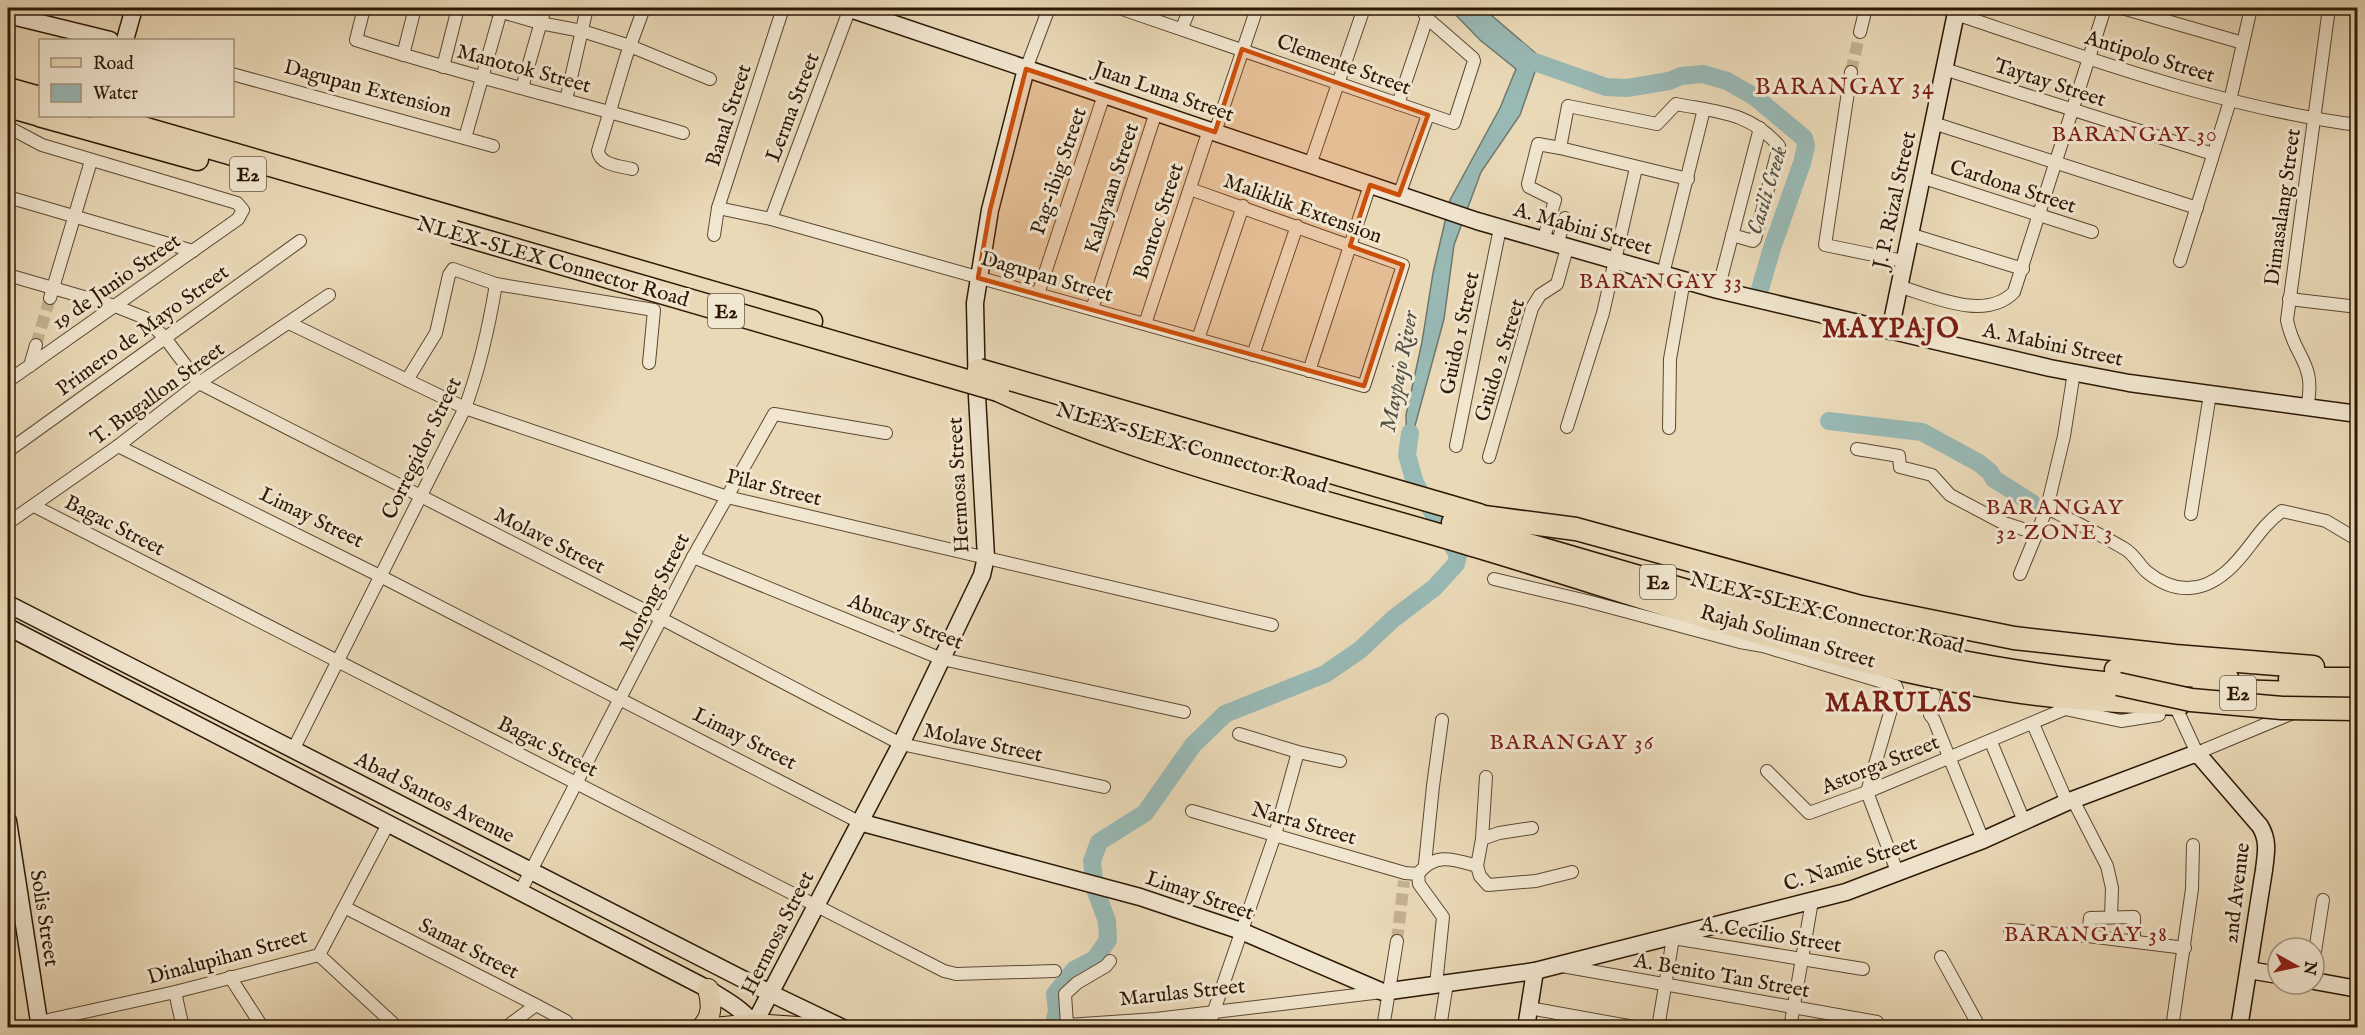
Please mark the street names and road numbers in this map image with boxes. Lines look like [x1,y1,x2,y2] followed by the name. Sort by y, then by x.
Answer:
[2080,25,2218,90] street label: Antipolo Street
[1273,29,1414,102] street label: Clemente Street
[454,39,594,100] street label: Manotok Street
[760,49,827,166] street label: Lerma Street
[1990,53,2109,114] street label: Taytay Street
[281,54,454,125] street label: Dagupan Extension
[1088,55,1237,129] street label: Juan Luna Street
[700,61,759,170] street label: Banal Street
[1025,104,1094,239] street label: Pag-ibig Street
[1079,120,1146,257] street label: Kalayaan Street
[2259,127,2308,288] street label: Dimasalang Street
[1867,129,1923,274] street label: J. P. Rizal Street
[1946,154,2079,221] street label: Cardona Street
[230,157,266,191] road number: E2
[1128,160,1191,283] street label: Bontoc Street
[1220,168,1385,251] street label: Maliklik Extension
[1509,197,1655,262] street label: A. Mabini Street
[413,211,692,314] street label: NLEX-SLEX Connector Road
[47,228,186,336] street label: 19 de Junio Street
[977,246,1116,309] street label: Dagupan Street
[51,259,235,403] street label: Primero de Mayo Street
[1434,269,1487,397] street label: Guido 1 Street
[708,294,744,328] road number: E2
[1469,296,1532,425] street label: Guido 2 Street
[1979,317,2125,374] street label: A. Mabini Street
[85,336,230,452] street label: T. Bugallon Street
[376,373,468,524] street label: Corregidor Street
[1052,397,1331,500] street label: NLEX-SLEX Connector Road
[942,416,977,553] street label: Hermosa Street
[723,464,824,513] street label: Pilar Street
[255,482,368,555] street label: Limay Street
[60,490,169,563] street label: Bagac Street
[489,502,609,581] street label: Molave Street
[614,529,697,656] street label: Morong Street
[1640,565,1676,599] road number: E2
[1687,566,1967,661] street label: NLEX-SLEX Connector Road
[843,588,967,657] street label: Abucay Street
[1697,599,1878,675] street label: Rajah Soliman Street
[2220,676,2256,710] road number: E2
[688,702,801,777] street label: Limay Street
[493,711,602,784] street label: Bagac Street
[921,718,1045,769] street label: Molave Street
[1817,729,1944,802] street label: Astorga Street
[349,746,519,850] street label: Abad Santos Avenue
[1248,797,1359,852] street label: Narra Street
[1780,830,1921,899] street label: C. Namie Street
[2218,841,2257,945] street label: 2nd Avenue
[1142,865,1257,928] street label: Limay Street
[735,867,821,1000] street label: Hermosa Street
[23,868,64,969] street label: Solis Street
[1697,911,1843,960] street label: A. Cecilio Street
[414,913,523,986] street label: Samat Street
[144,923,310,992] street label: Dinalupihan Street
[1631,948,1812,1005] street label: A. Benito Tan Street
[1118,973,1246,1014] street label: Marulas Street

